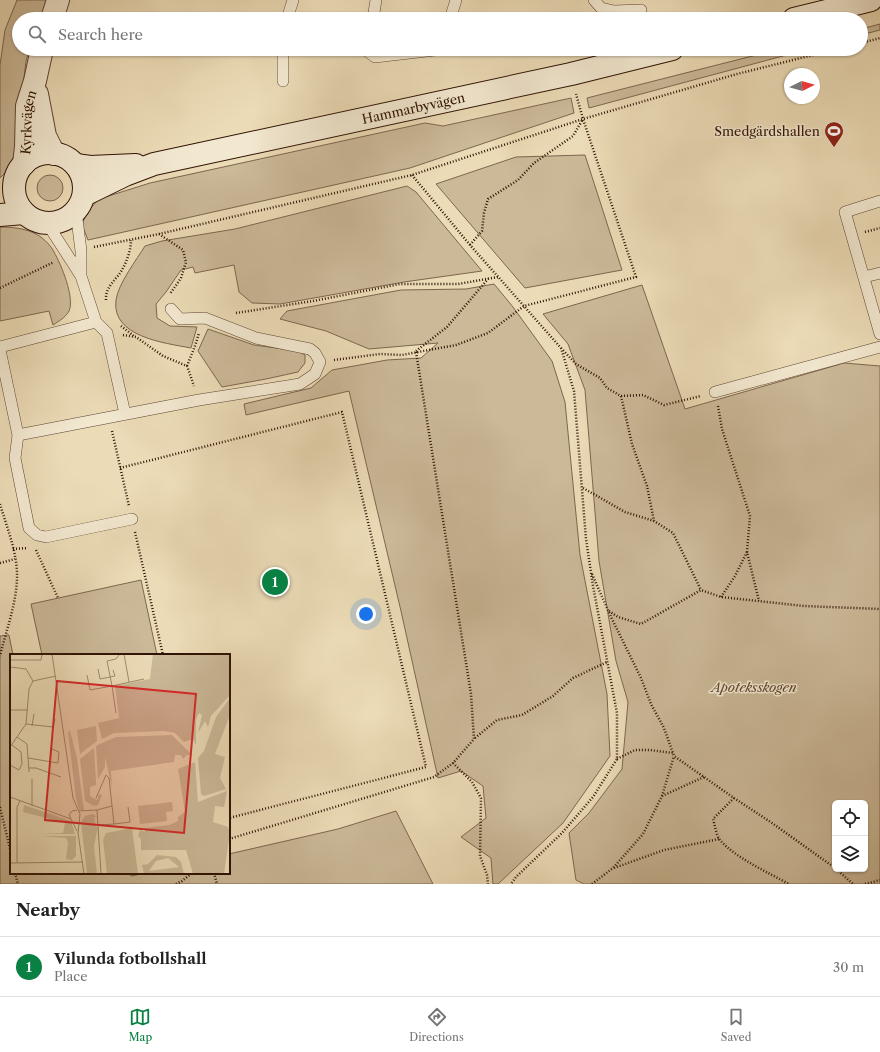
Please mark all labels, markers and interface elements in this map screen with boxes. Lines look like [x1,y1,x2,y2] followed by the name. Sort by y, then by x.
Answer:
[12,12,868,56] search box
[26,23,48,45] icon: search
[58,25,143,44] text: Search here
[784,68,820,104] north arrow
[17,88,40,155] street label: Kyrkvägen
[360,89,466,127] street label: Hammarbyvägen
[823,120,845,148] sports icon: Smedgärdshallen
[714,123,820,139] place label: Smedgärdshallen
[262,567,288,597] pin: 1
[356,604,376,624] your location
[10,654,230,874] inset map
[709,679,797,695] park label: Apoteksskogen
[832,800,868,872] map controls
[832,800,868,836] button: locate
[832,836,868,872] button: layers
[16,900,80,920] text: Nearby
[54,949,207,968] text: Vilunda fotbollshall
[26,959,32,975] text: 1
[833,959,864,975] text: 30 m
[54,968,87,984] text: Place
[129,1006,152,1044] tab: Map
[409,1006,464,1044] tab: Directions
[721,1006,751,1044] tab: Saved

